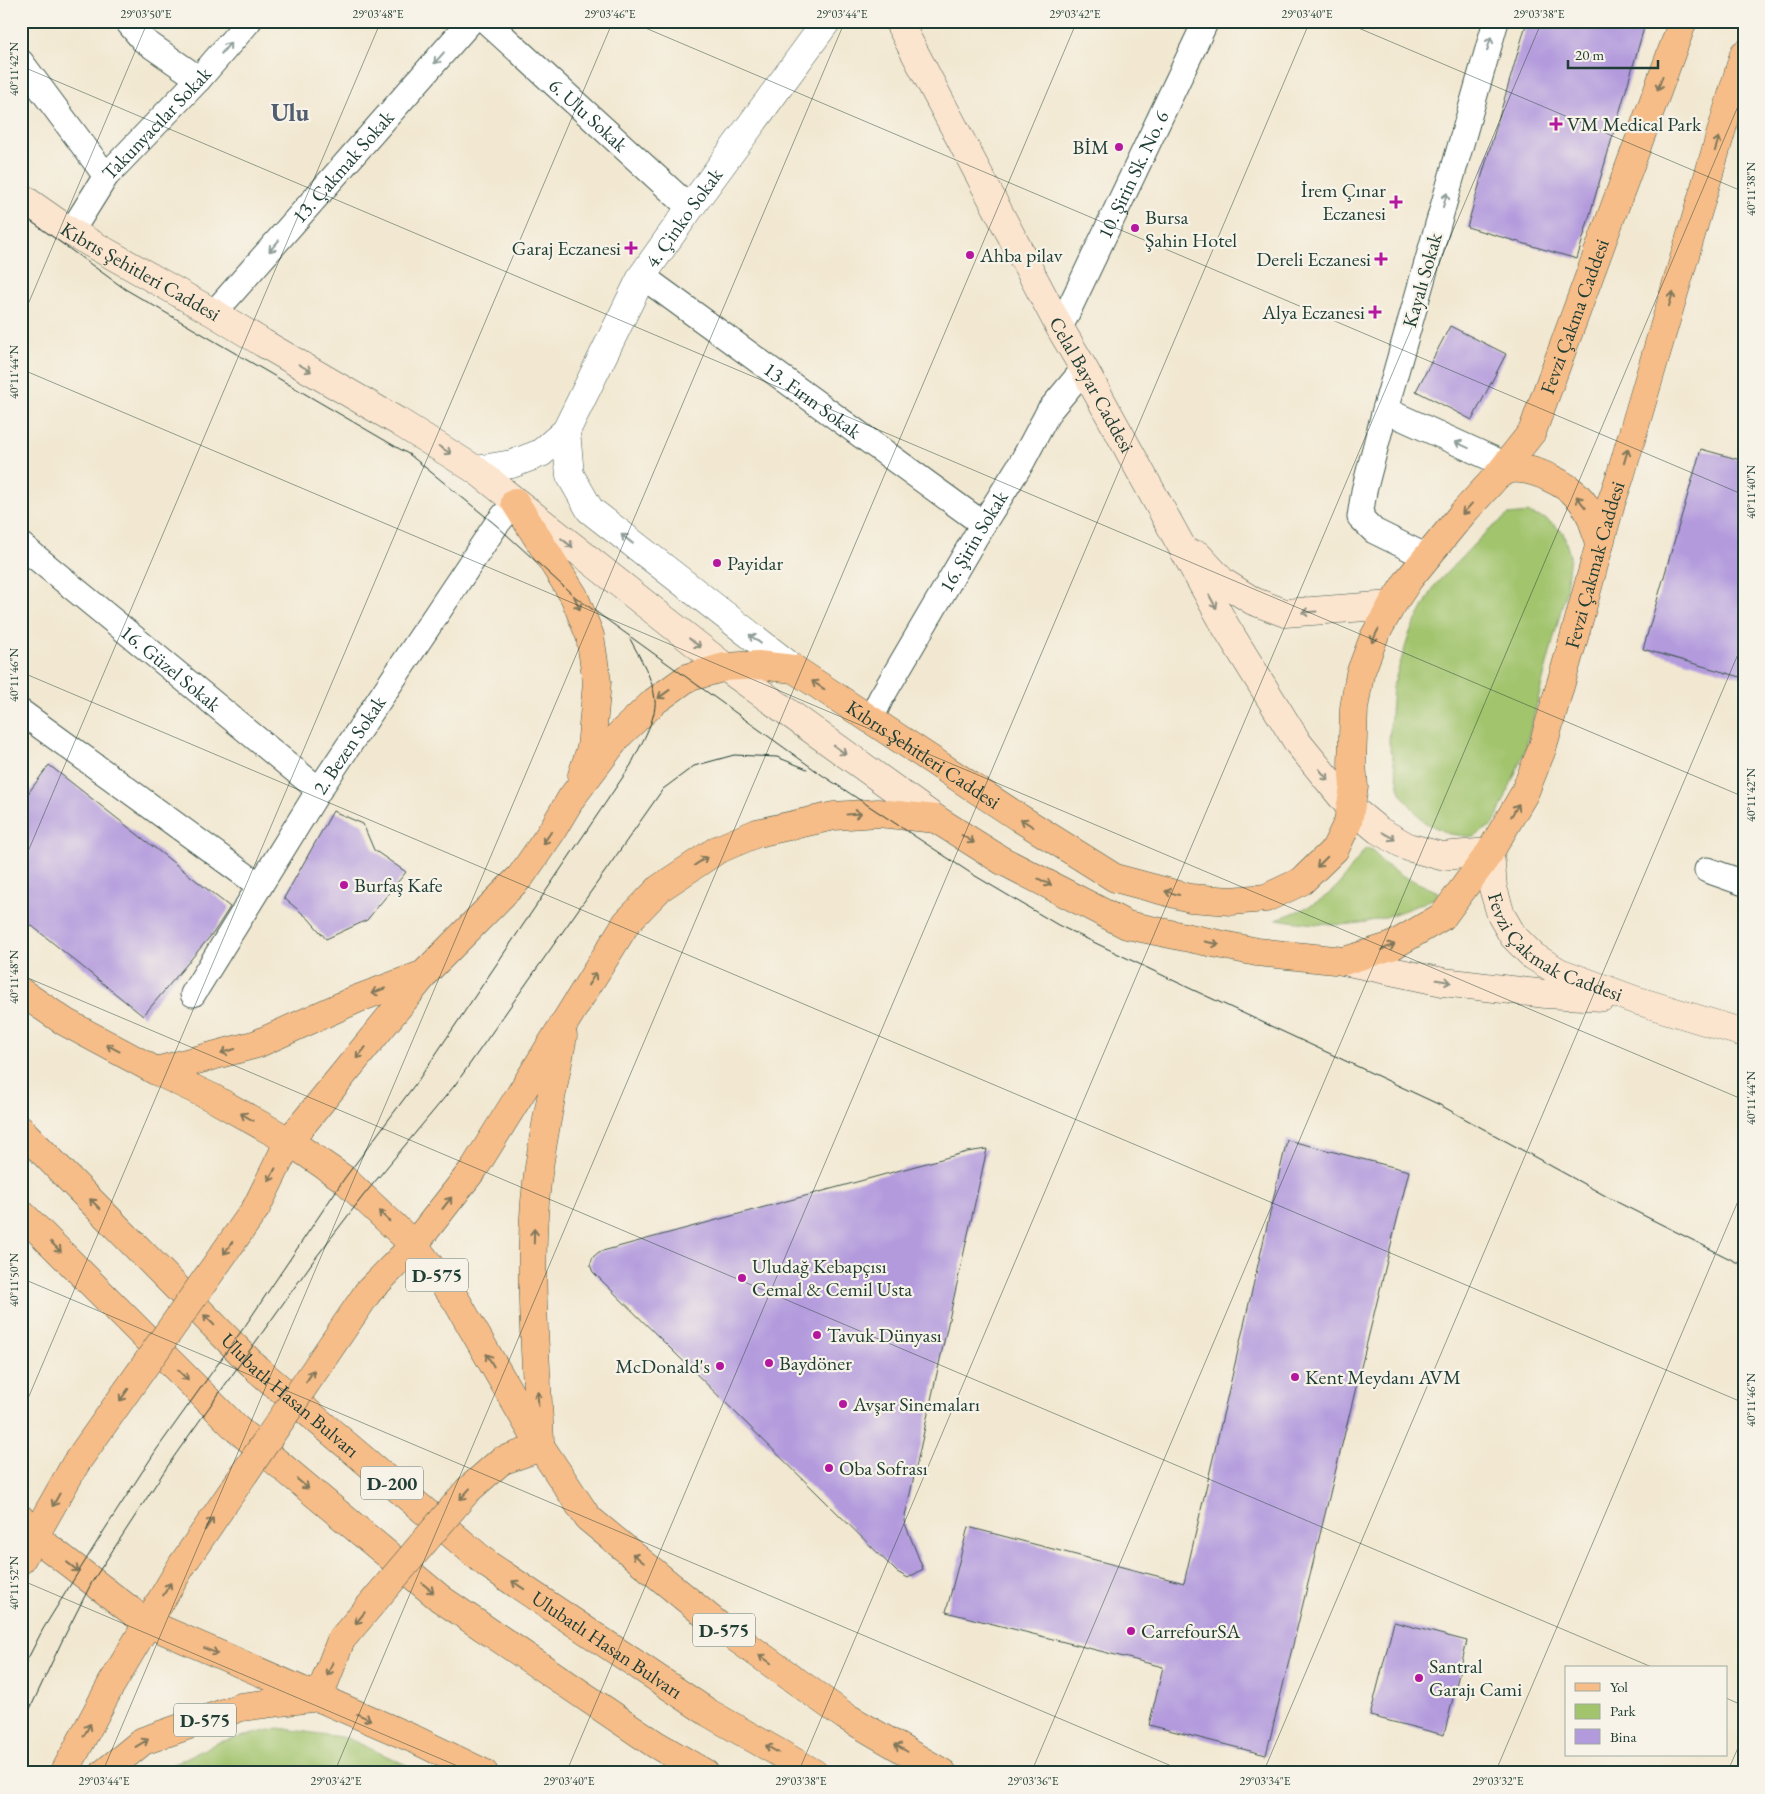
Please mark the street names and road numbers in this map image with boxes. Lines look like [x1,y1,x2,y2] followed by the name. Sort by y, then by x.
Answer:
[96,61,217,186] street label: Takunyacılar Sokak
[544,72,634,158] street label: 6. Ulu Sokak
[286,104,400,229] street label: 13. Çakmak Sokak
[1091,106,1175,243] street label: 10. Şirin Sk. No. 6
[639,162,728,273] street label: 4. Çinko Sokak
[56,216,225,327] street label: Kıbrıs Şehitleri Caddesi
[1396,229,1448,330] street label: Kayalı Sokak
[1534,235,1615,398] street label: Fevzi Çakma Caddesi
[1043,312,1140,457] street label: Celal Bayar Caddesi
[759,356,867,445] street label: 13. Fırın Sokak
[1559,477,1631,651] street label: Fevzi Çakmak Caddesi
[933,485,1014,597] street label: 16. Şirin Sokak
[115,619,227,718] street label: 16. Güzel Sokak
[307,690,392,799] street label: 2. Bezen Sokak
[841,694,1005,815] street label: Kıbrıs Şehitleri Caddesi
[1482,889,1626,1007] street label: Fevzi Çakmak Caddesi
[406,1258,468,1292] road number: D-575
[215,1327,365,1463] street label: Ulubatlı Hasan Bulvarı
[361,1466,423,1500] road number: D-200
[527,1585,688,1705] street label: Ulubatlı Hasan Bulvarı
[693,1614,755,1646] road number: D-575
[174,1704,236,1736] road number: D-575

